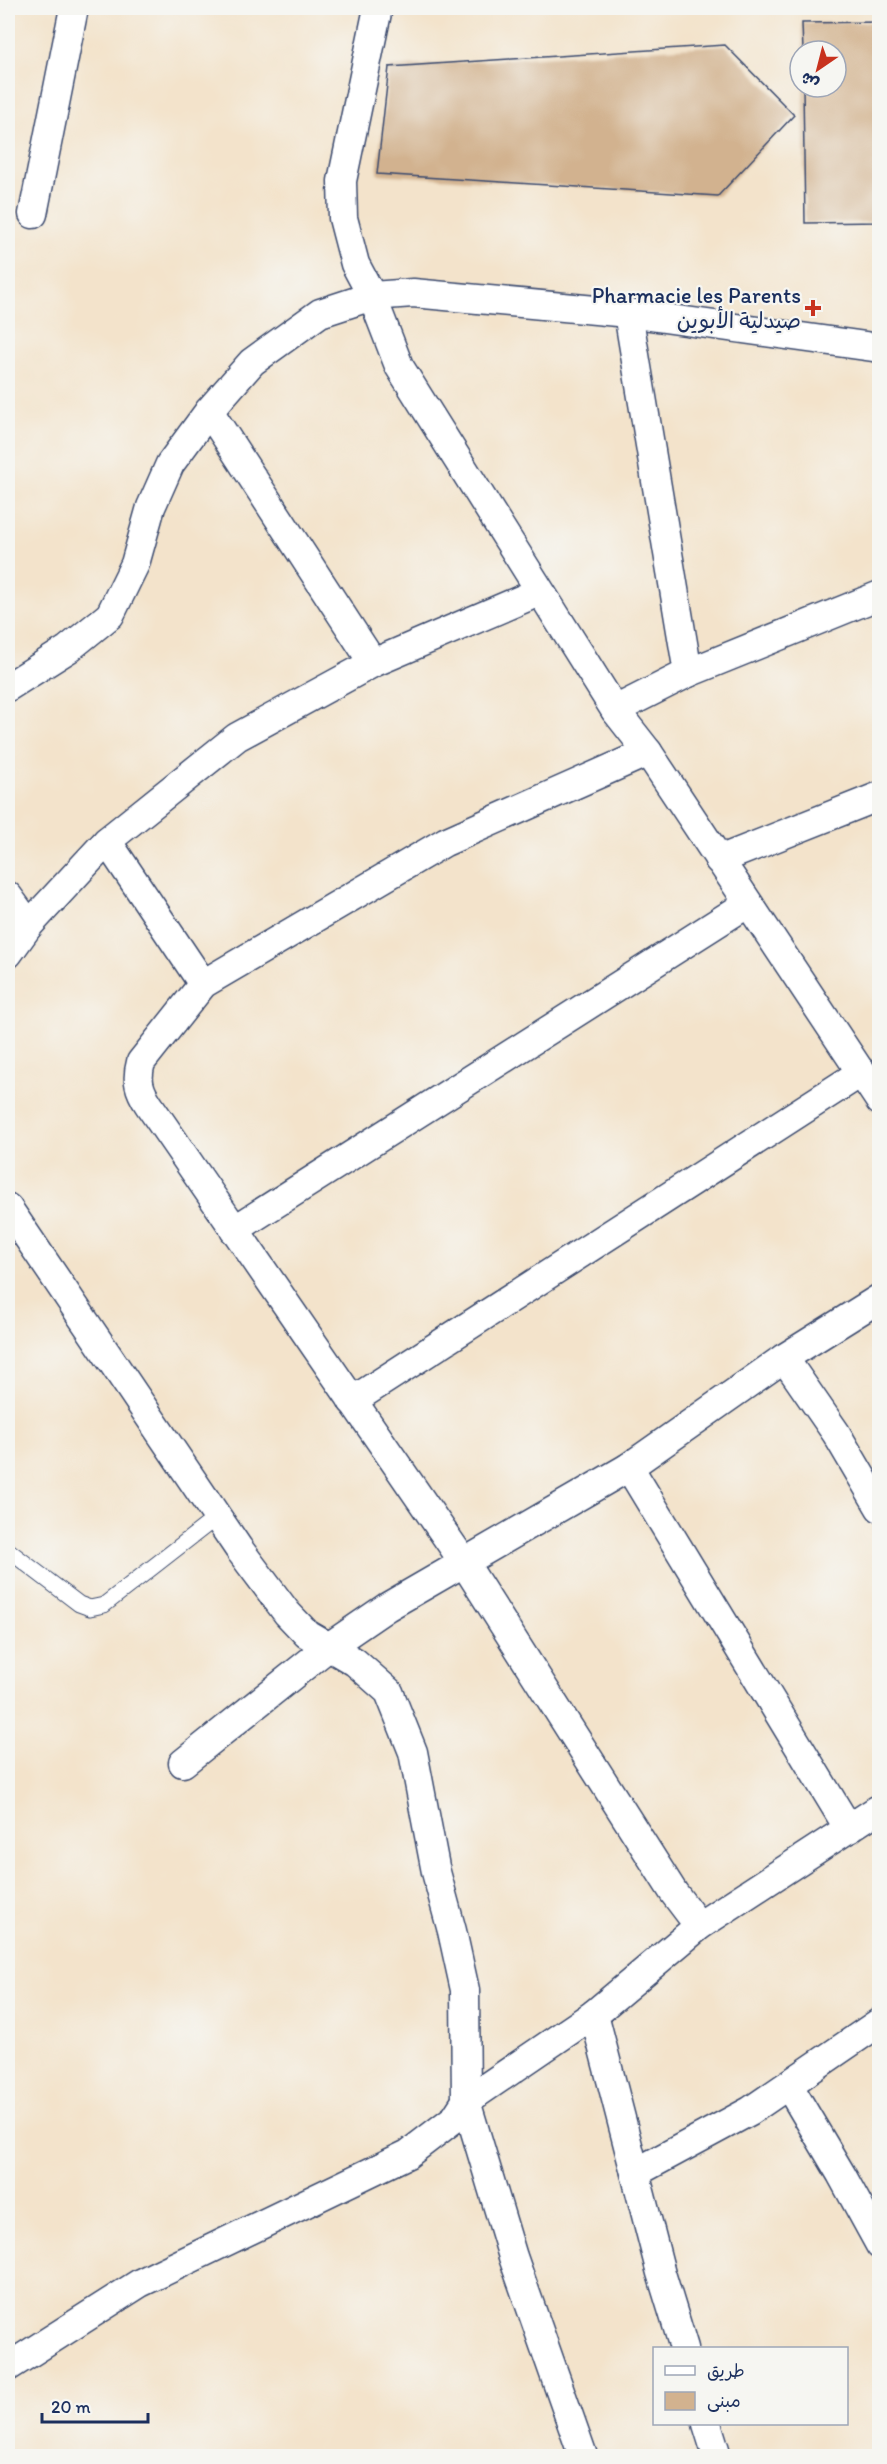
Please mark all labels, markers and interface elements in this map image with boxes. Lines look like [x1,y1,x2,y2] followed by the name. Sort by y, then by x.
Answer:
[788,39,848,99] north arrow
[797,68,822,94] text: ش
[592,282,801,334] place label: Pharmacie les Parents صيدلية الأبوين
[806,301,820,315] marker: Pharmacie les Parents صيدلية الأبوين
[653,2347,848,2425] legend
[707,2360,745,2382] text: طريق
[42,2386,148,2424] scale bar
[707,2390,741,2412] text: مبنى
[51,2396,91,2418] text: 20 m

